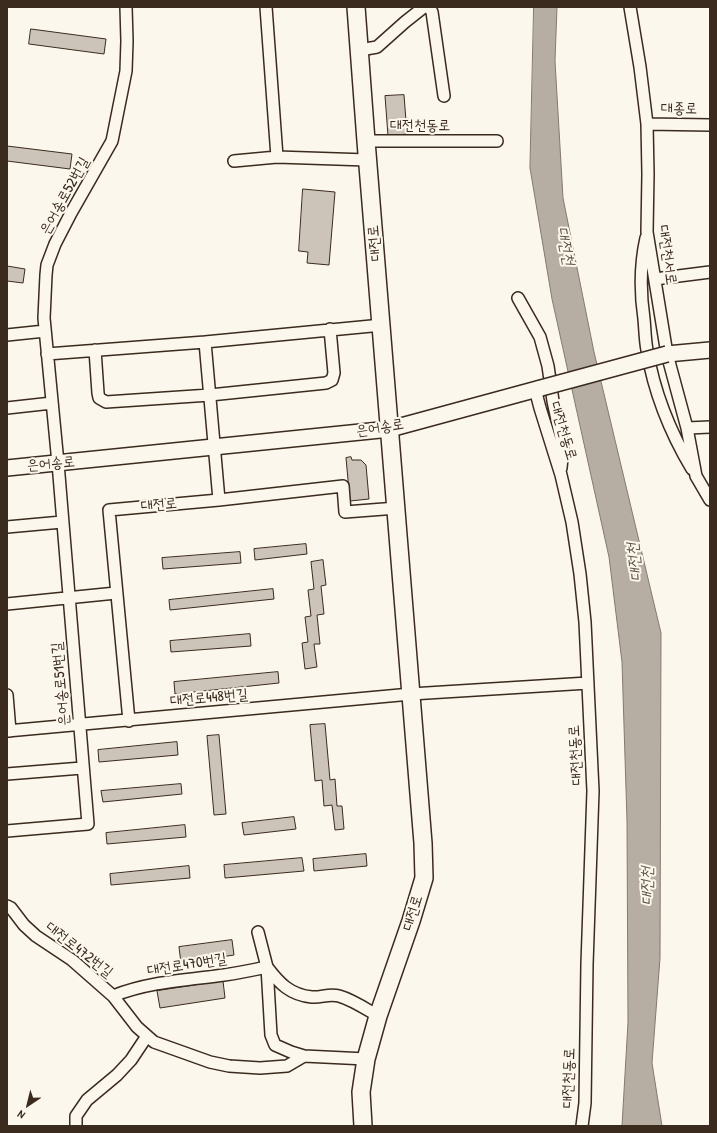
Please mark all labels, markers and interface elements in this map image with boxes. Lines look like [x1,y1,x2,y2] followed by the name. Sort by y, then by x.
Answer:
[661,100,697,118] street label: 대종로
[390,117,450,135] street label: 대전천동로
[36,154,94,238] street label: 은어송로52번길
[364,224,386,262] street label: 대전로
[654,224,680,286] street label: 대전천서로
[552,225,578,267] water label: 대전천
[546,400,580,462] street label: 대전천동로
[355,415,405,441] street label: 은어송로
[26,453,76,475] street label: 은어송로
[140,494,178,516] street label: 대전로
[623,542,647,582] water label: 대전천
[48,641,74,727] street label: 은어송로51번길
[169,686,249,710] street label: 대전로448번길
[565,724,587,786] street label: 대전천동로
[638,867,658,905] water label: 대전천
[399,893,427,933] street label: 대전로
[42,918,116,982] street label: 대전로472번길
[146,950,228,980] street label: 대전로470번길
[559,1048,579,1108] street label: 대전천동로
[8,1085,48,1125] north arrow
[15,1107,28,1122] text: N

